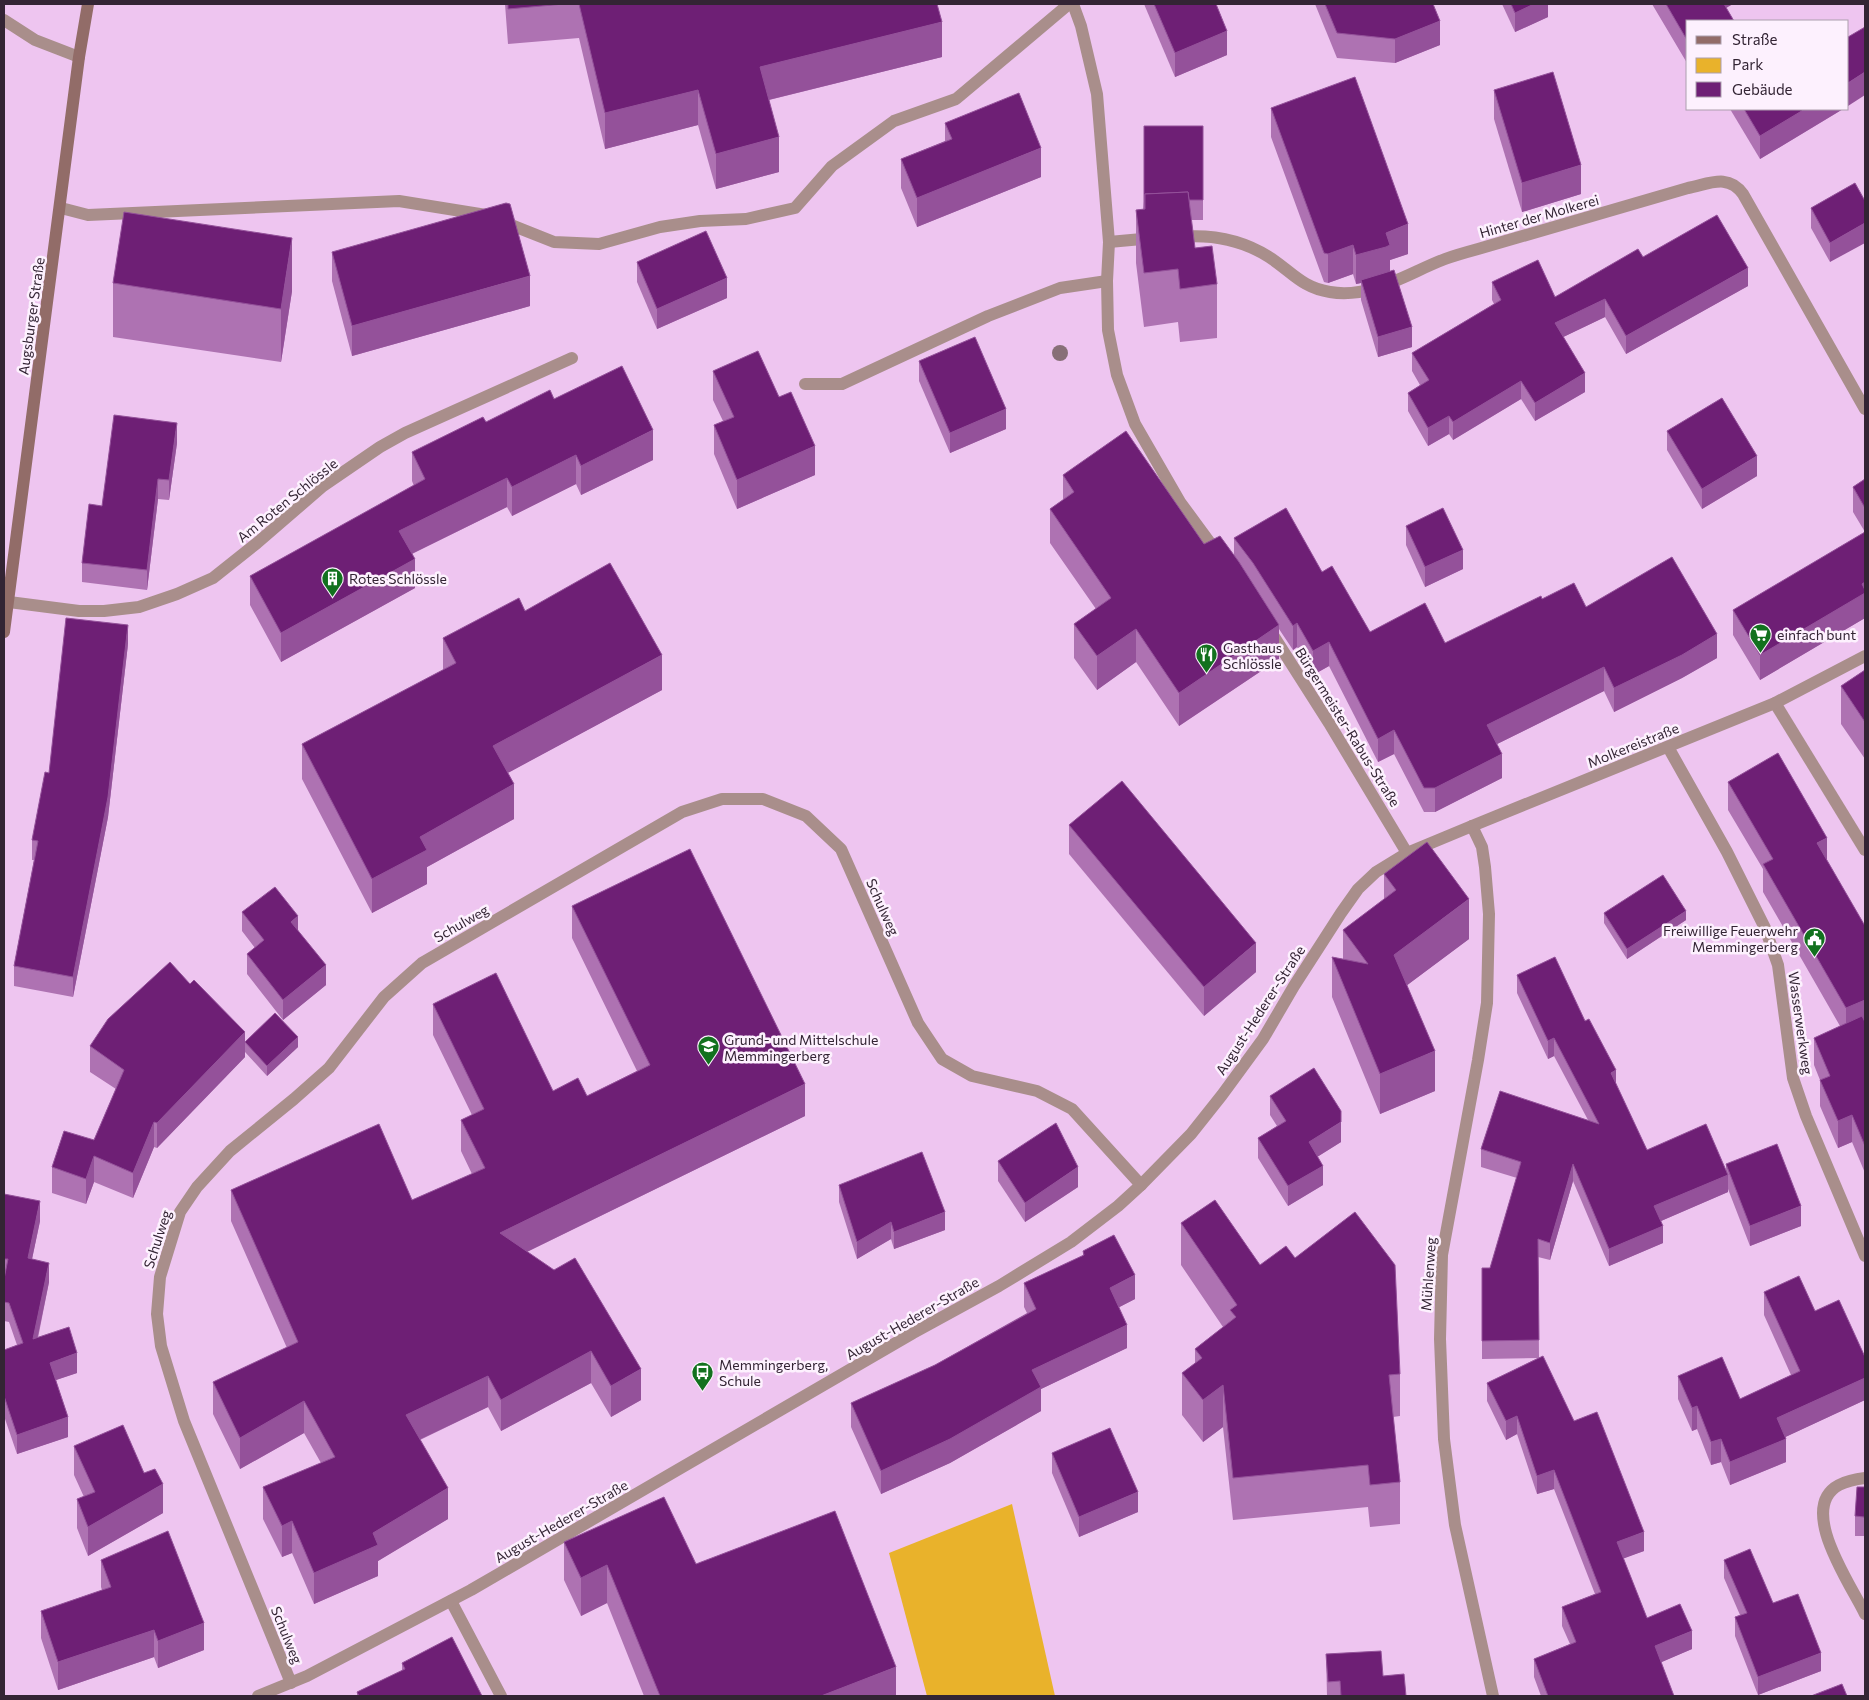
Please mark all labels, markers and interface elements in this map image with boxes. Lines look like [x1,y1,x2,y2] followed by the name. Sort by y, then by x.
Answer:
[1686,20,1849,110] legend
[1732,30,1778,48] text: Straße
[1732,55,1763,73] text: Park
[1732,80,1793,98] text: Gebäude
[1477,191,1601,241] street label: Hinter der Molkerei
[14,256,48,376] street label: Augsburger Straße
[233,454,341,546] street label: Am Roten Schlössle
[321,566,345,597] building icon: Rotes Schlössle
[349,570,447,587] place label: Rotes Schlössle
[1749,622,1773,653] supermarket icon: einfach bunt
[1777,626,1856,643] place label: einfach bunt
[1223,639,1282,672] place label: Gasthaus Schlössle
[1195,643,1219,674] restaurant icon: Gasthaus Schlössle
[1292,644,1404,810] street label: Bürgermeister-Rabus-Straße
[1585,719,1681,771] street label: Molkereistraße
[863,876,903,938] street label: Schulweg
[431,900,492,945] street label: Schulweg
[1663,922,1798,955] place label: Freiwillige Feuerwehr Memmingerberg
[1802,926,1826,957] public building icon: Freiwillige Feuerwehr Memmingerberg
[1212,942,1308,1078] street label: August-Hederer-Straße
[1785,970,1817,1076] street label: Wasserwerkweg
[724,1031,878,1064] place label: Grund- und Mittelschule Memmingerberg
[696,1035,720,1066] school or university icon: Grund- und Mittelschule Memmingerberg
[140,1207,175,1270] street label: Schulweg
[1417,1236,1439,1311] street label: Mühlenweg
[842,1273,982,1363] street label: August-Hederer-Straße
[719,1356,828,1389] place label: Memmingerberg, Schule
[691,1360,715,1391] bus stop icon: Memmingerberg, Schule
[491,1476,631,1566] street label: August-Hederer-Straße
[268,1604,306,1667] street label: Schulweg

